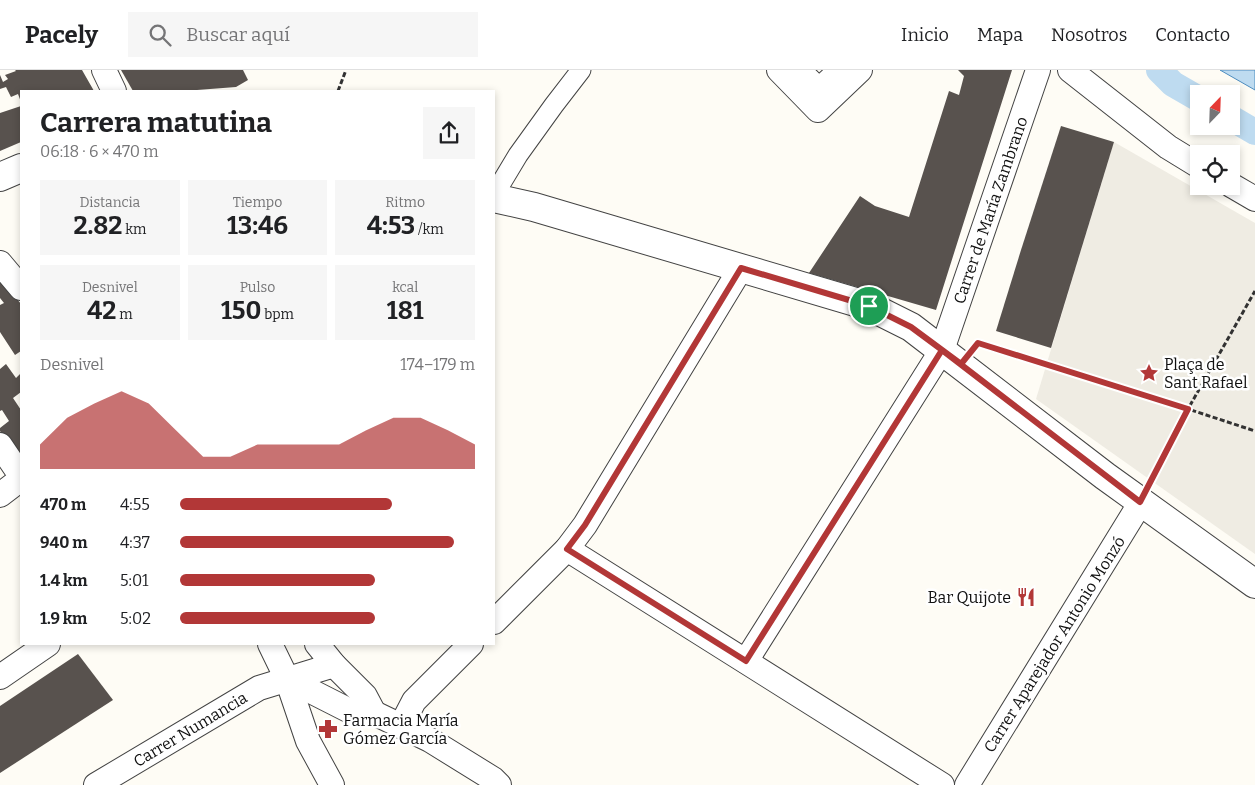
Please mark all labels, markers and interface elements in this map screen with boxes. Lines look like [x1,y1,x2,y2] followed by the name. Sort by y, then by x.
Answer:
[128,12,478,57] search box
[25,21,98,49] text: Pacely
[146,21,174,49] icon: search
[186,23,290,46] text: Buscar aquí
[901,24,949,46] text: Inicio
[977,24,1023,46] text: Mapa
[1051,24,1127,46] text: Nosotros
[1155,24,1230,46] text: Contacto
[1190,85,1240,135] north arrow
[1190,85,1240,195] map controls
[40,106,272,139] text: Carrera matutina
[423,107,475,159] button: share
[949,114,1031,306] street label: Carrer de María Zambrano
[40,142,158,161] text: 06:18 · 6 × 470 m
[1190,145,1240,195] button: locate
[79,194,140,211] text: Distancia
[233,194,282,211] text: Tiempo
[385,194,425,211] text: Ritmo
[73,211,122,241] text: 2.82
[227,211,288,241] text: 13:46
[367,211,415,241] text: 4:53
[122,221,146,238] text: km
[415,221,444,238] text: /km
[82,279,138,296] text: Desnivel
[240,279,275,296] text: Pulso
[392,279,418,296] text: kcal
[848,285,890,327] pin
[855,292,883,320] icon: arrive
[87,296,116,326] text: 42
[221,296,261,326] text: 150
[387,296,423,326] text: 181
[116,306,133,323] text: m
[261,306,294,323] text: bpm
[40,355,104,374] text: Desnivel
[400,355,475,374] text: 174–179 m
[1164,355,1248,392] place label: Plaça de Sant Rafael
[1138,362,1160,384] place icon: Plaça de Sant Rafael
[40,495,86,514] text: 470 m
[120,495,150,514] text: 4:55
[40,533,88,552] text: 940 m
[120,533,150,552] text: 4:37
[980,533,1129,756] street label: Carrer Aparejador Antonio Monzó
[40,571,88,590] text: 1.4 km
[120,571,149,590] text: 5:01
[1015,586,1037,608] restaurant icon: Bar Quijote
[928,588,1011,607] place label: Bar Quijote
[40,609,87,628] text: 1.9 km
[120,609,151,628] text: 5:02
[130,688,251,771] street label: Carrer Numancia
[343,711,459,748] place label: Farmacia María Gómez García
[317,718,339,740] pharmacy icon: Farmacia María Gómez García

